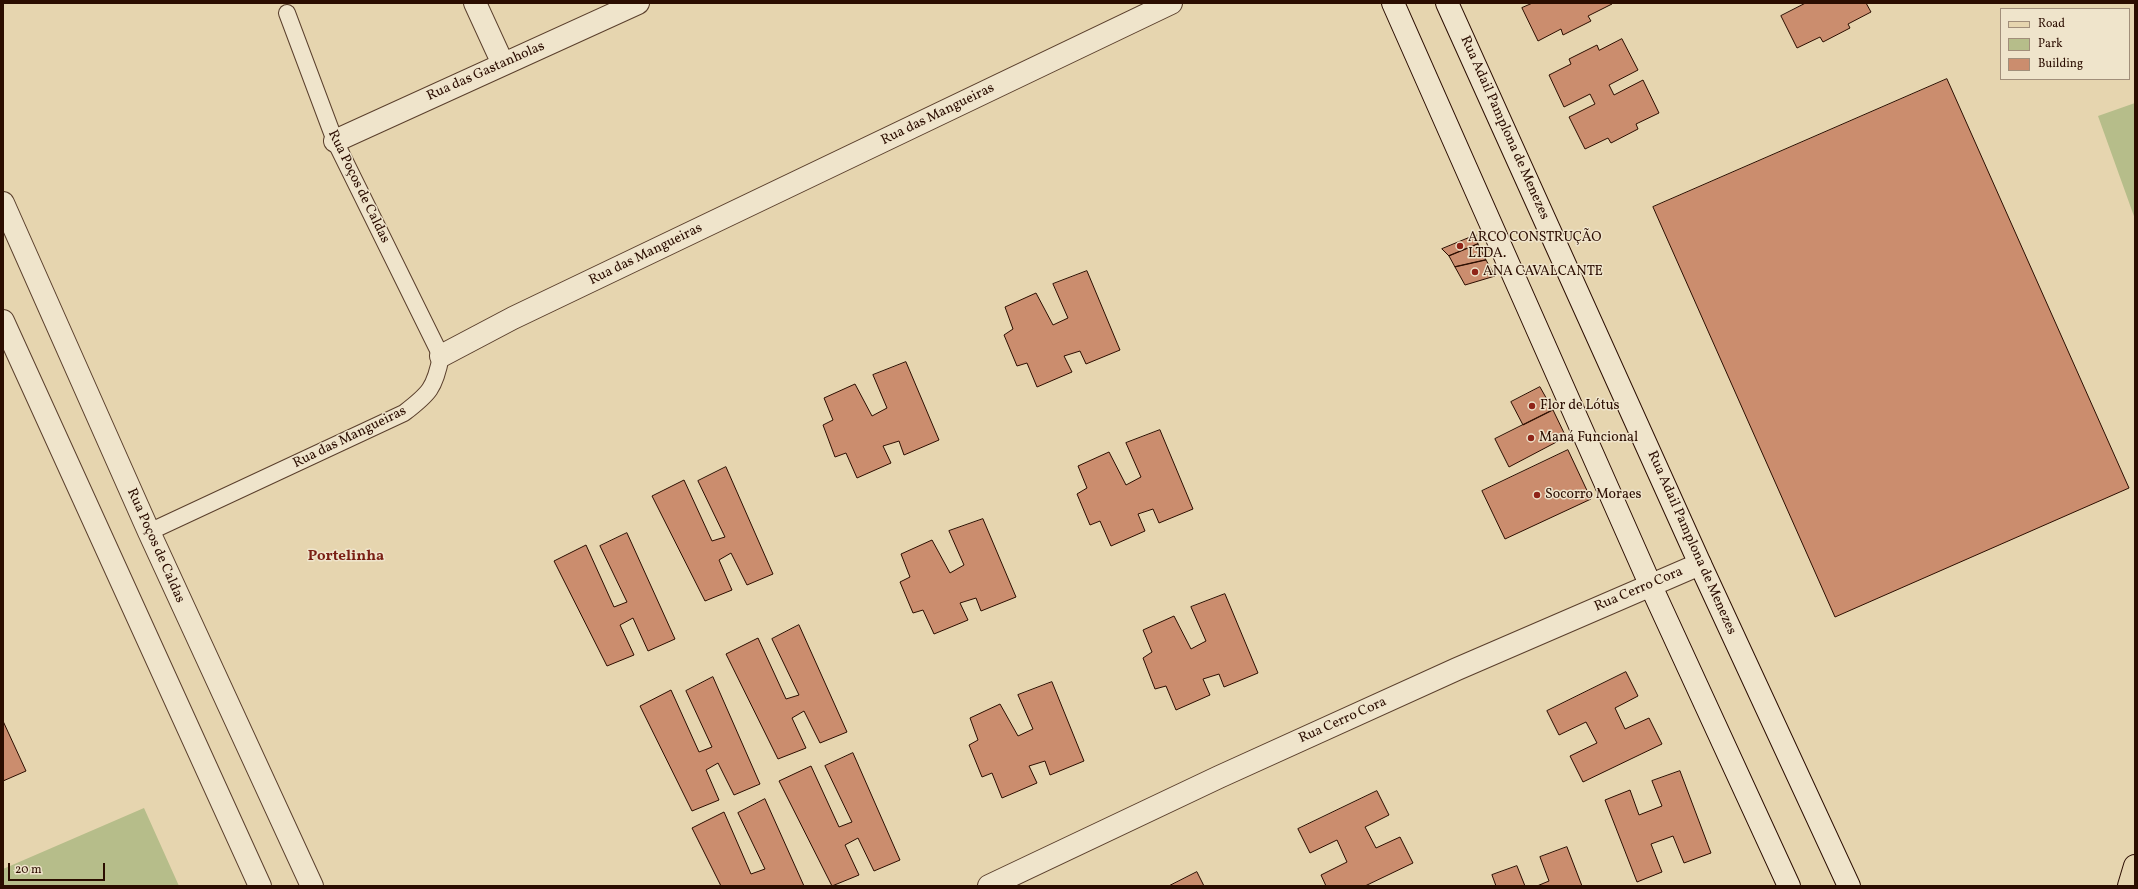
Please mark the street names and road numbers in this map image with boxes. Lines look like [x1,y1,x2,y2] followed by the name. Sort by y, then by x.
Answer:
[1456,34,1552,222] street label: Rua Adail Pamplona de Menezes
[425,38,547,106] street label: Rua das Gastanholas
[879,80,997,150] street label: Rua das Mangueiras
[323,128,393,246] street label: Rua Poços de Caldas
[587,220,705,290] street label: Rua das Mangueiras
[291,403,409,473] street label: Rua das Mangueiras
[1643,449,1739,637] street label: Rua Adail Pamplona de Menezes
[122,486,188,606] street label: Rua Poços de Caldas
[1592,564,1686,616] street label: Rua Cerro Cora
[1296,694,1390,748] street label: Rua Cerro Cora

